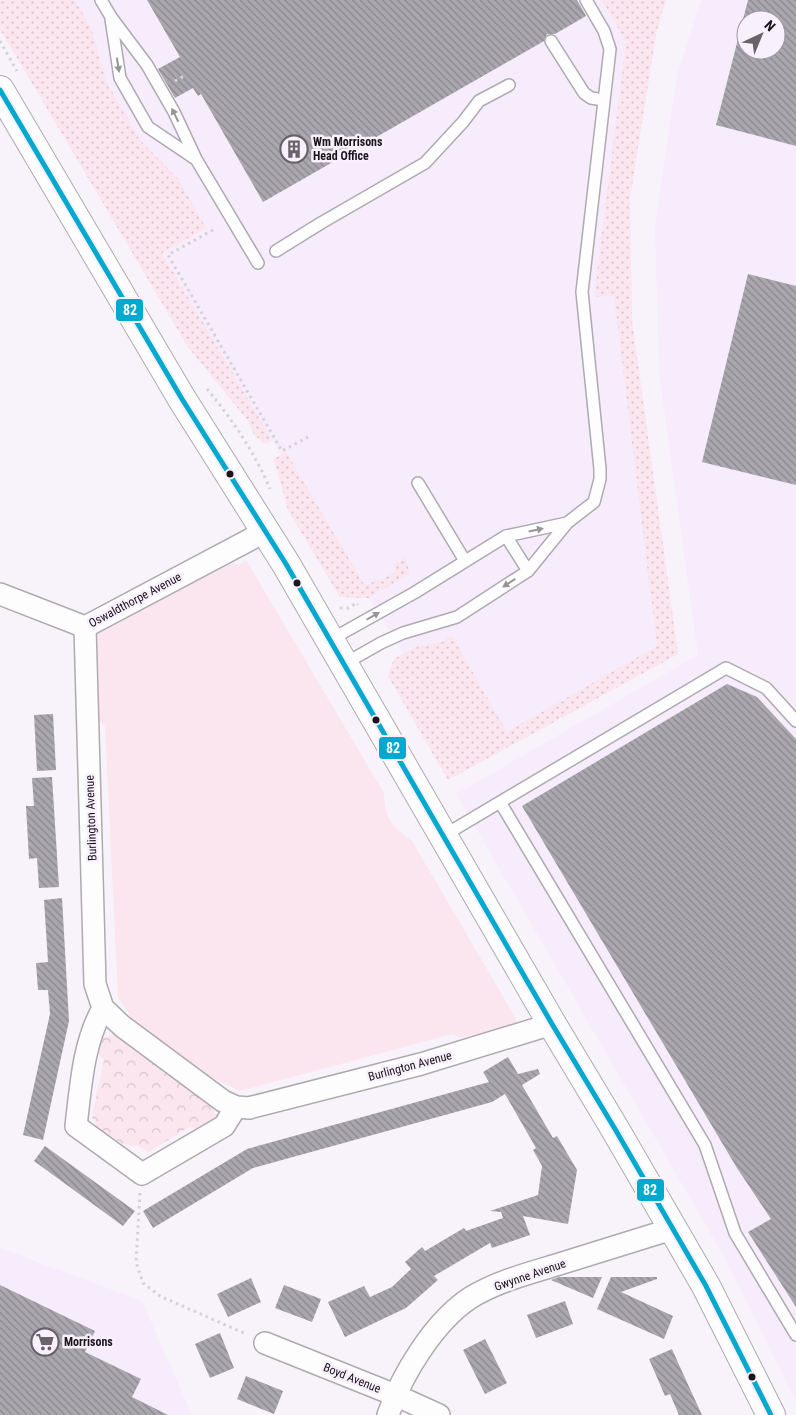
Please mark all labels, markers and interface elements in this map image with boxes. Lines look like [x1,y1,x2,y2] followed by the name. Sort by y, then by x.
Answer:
[736,10,786,60] north arrow
[761,17,779,34] text: N
[115,57,123,73] one-way arrow
[171,108,179,122] one-way arrow
[279,134,309,164] building icon: Wm Morrisons Head Office
[313,135,383,163] place label: Wm Morrisons Head Office
[115,298,144,322] line badge: 82
[123,302,137,318] text: 82
[225,469,235,479] unlabelled marker
[529,526,544,534] one-way arrow
[86,570,184,630] street label: Oswaldthorpe Avenue
[292,578,302,588] unlabelled marker
[502,578,516,588] one-way arrow
[365,612,380,620] one-way arrow
[371,715,381,725] unlabelled marker
[378,736,407,760] line badge: 82
[386,740,400,756] text: 82
[82,775,99,861] street label: Burlington Avenue
[367,1048,454,1084] street label: Burlington Avenue
[636,1178,665,1202] line badge: 82
[643,1182,657,1198] text: 82
[493,1256,568,1294] street label: Gwynne Avenue
[30,1327,60,1357] supermarket icon: Morrisons
[64,1335,113,1349] place label: Morrisons
[321,1360,383,1396] street label: Boyd Avenue
[747,1372,757,1382] unlabelled marker

